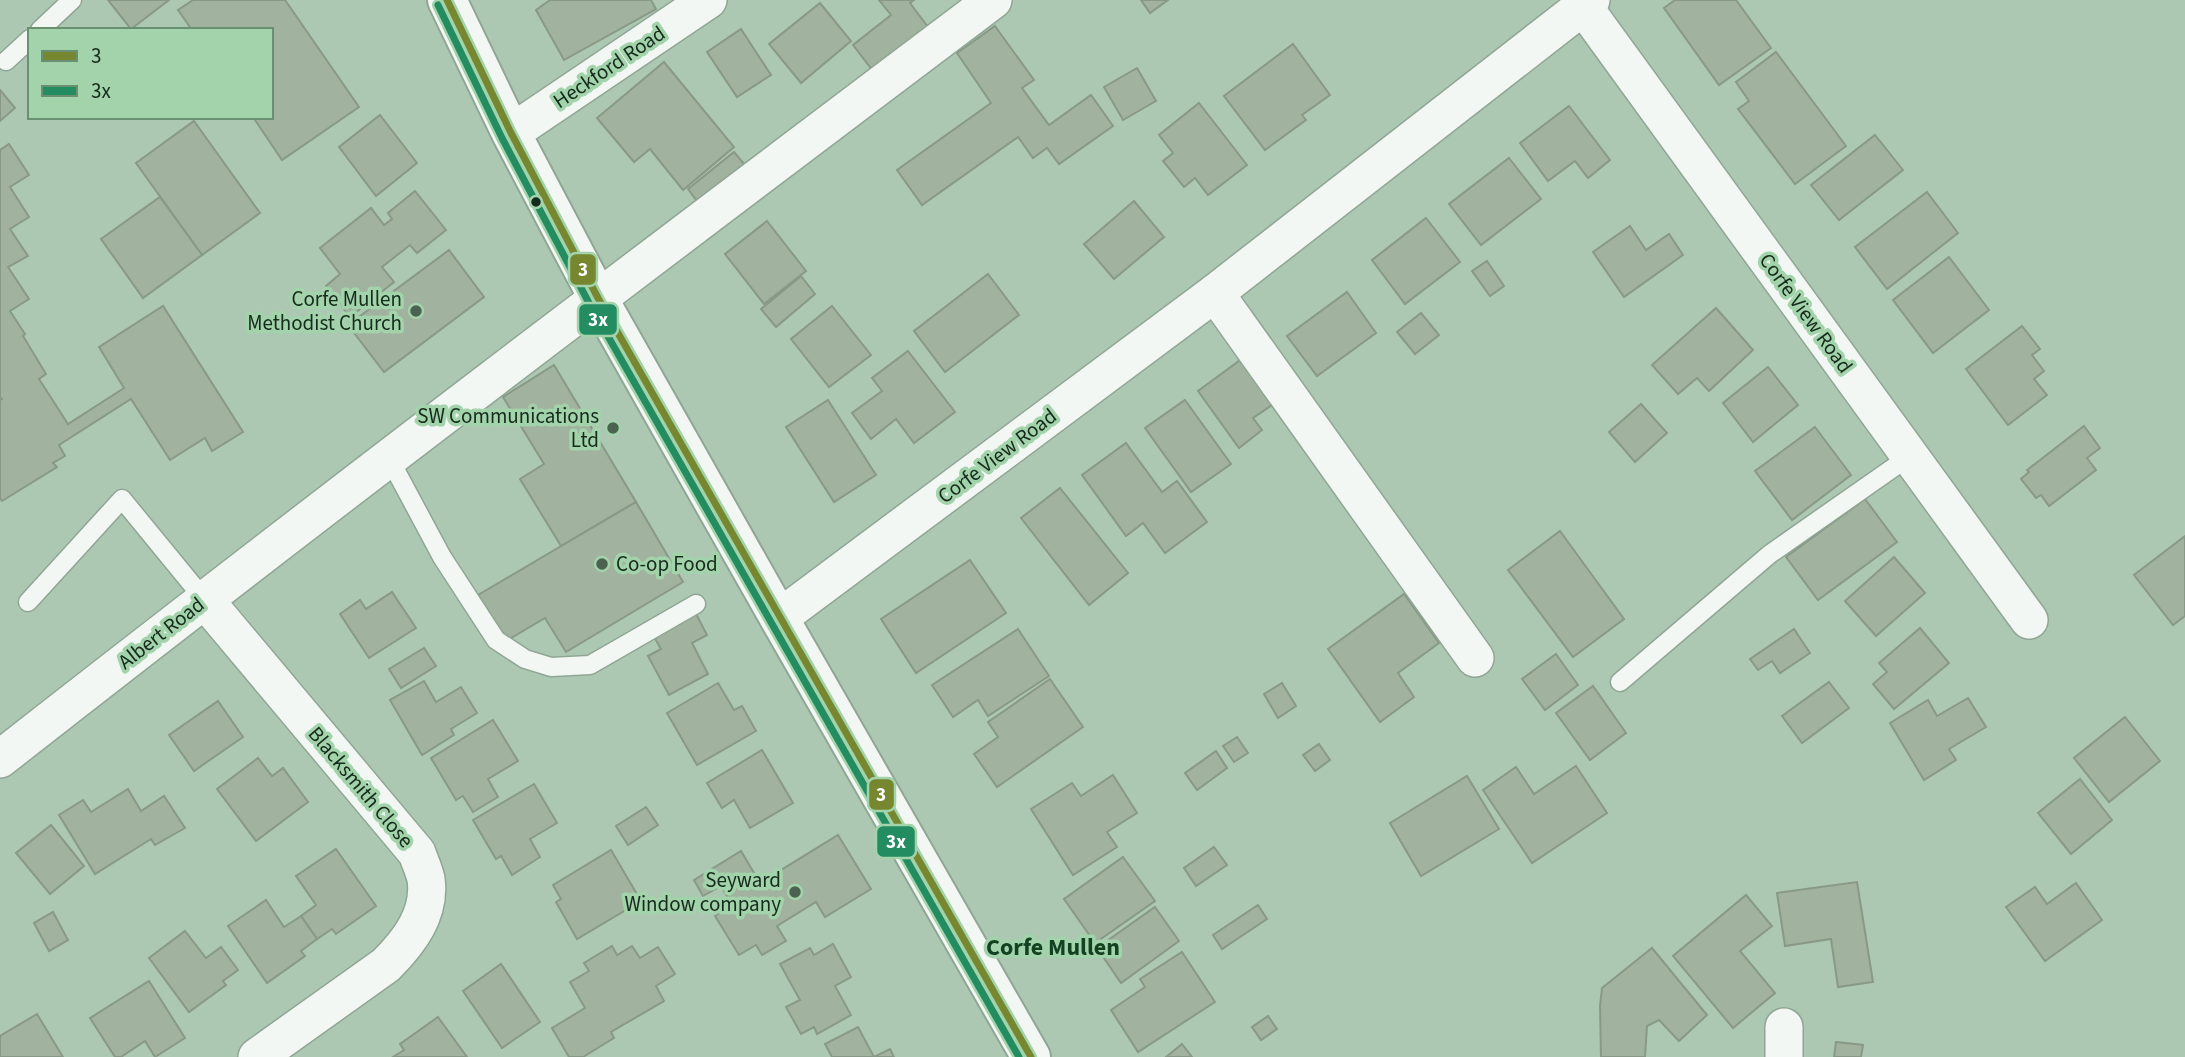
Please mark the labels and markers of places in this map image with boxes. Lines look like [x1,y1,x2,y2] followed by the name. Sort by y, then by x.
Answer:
[529,195,543,209] unlabelled marker
[247,284,402,338] place label: Corfe Mullen Methodist Church
[408,303,424,319] marker: Corfe Mullen Methodist Church
[417,401,599,455] place label: SW Communications Ltd
[605,420,621,436] marker: SW Communications Ltd
[616,549,718,579] place label: Co-op Food
[594,556,610,572] marker: Co-op Food
[624,865,781,919] place label: Seyward Window company
[787,884,803,900] marker: Seyward Window company

